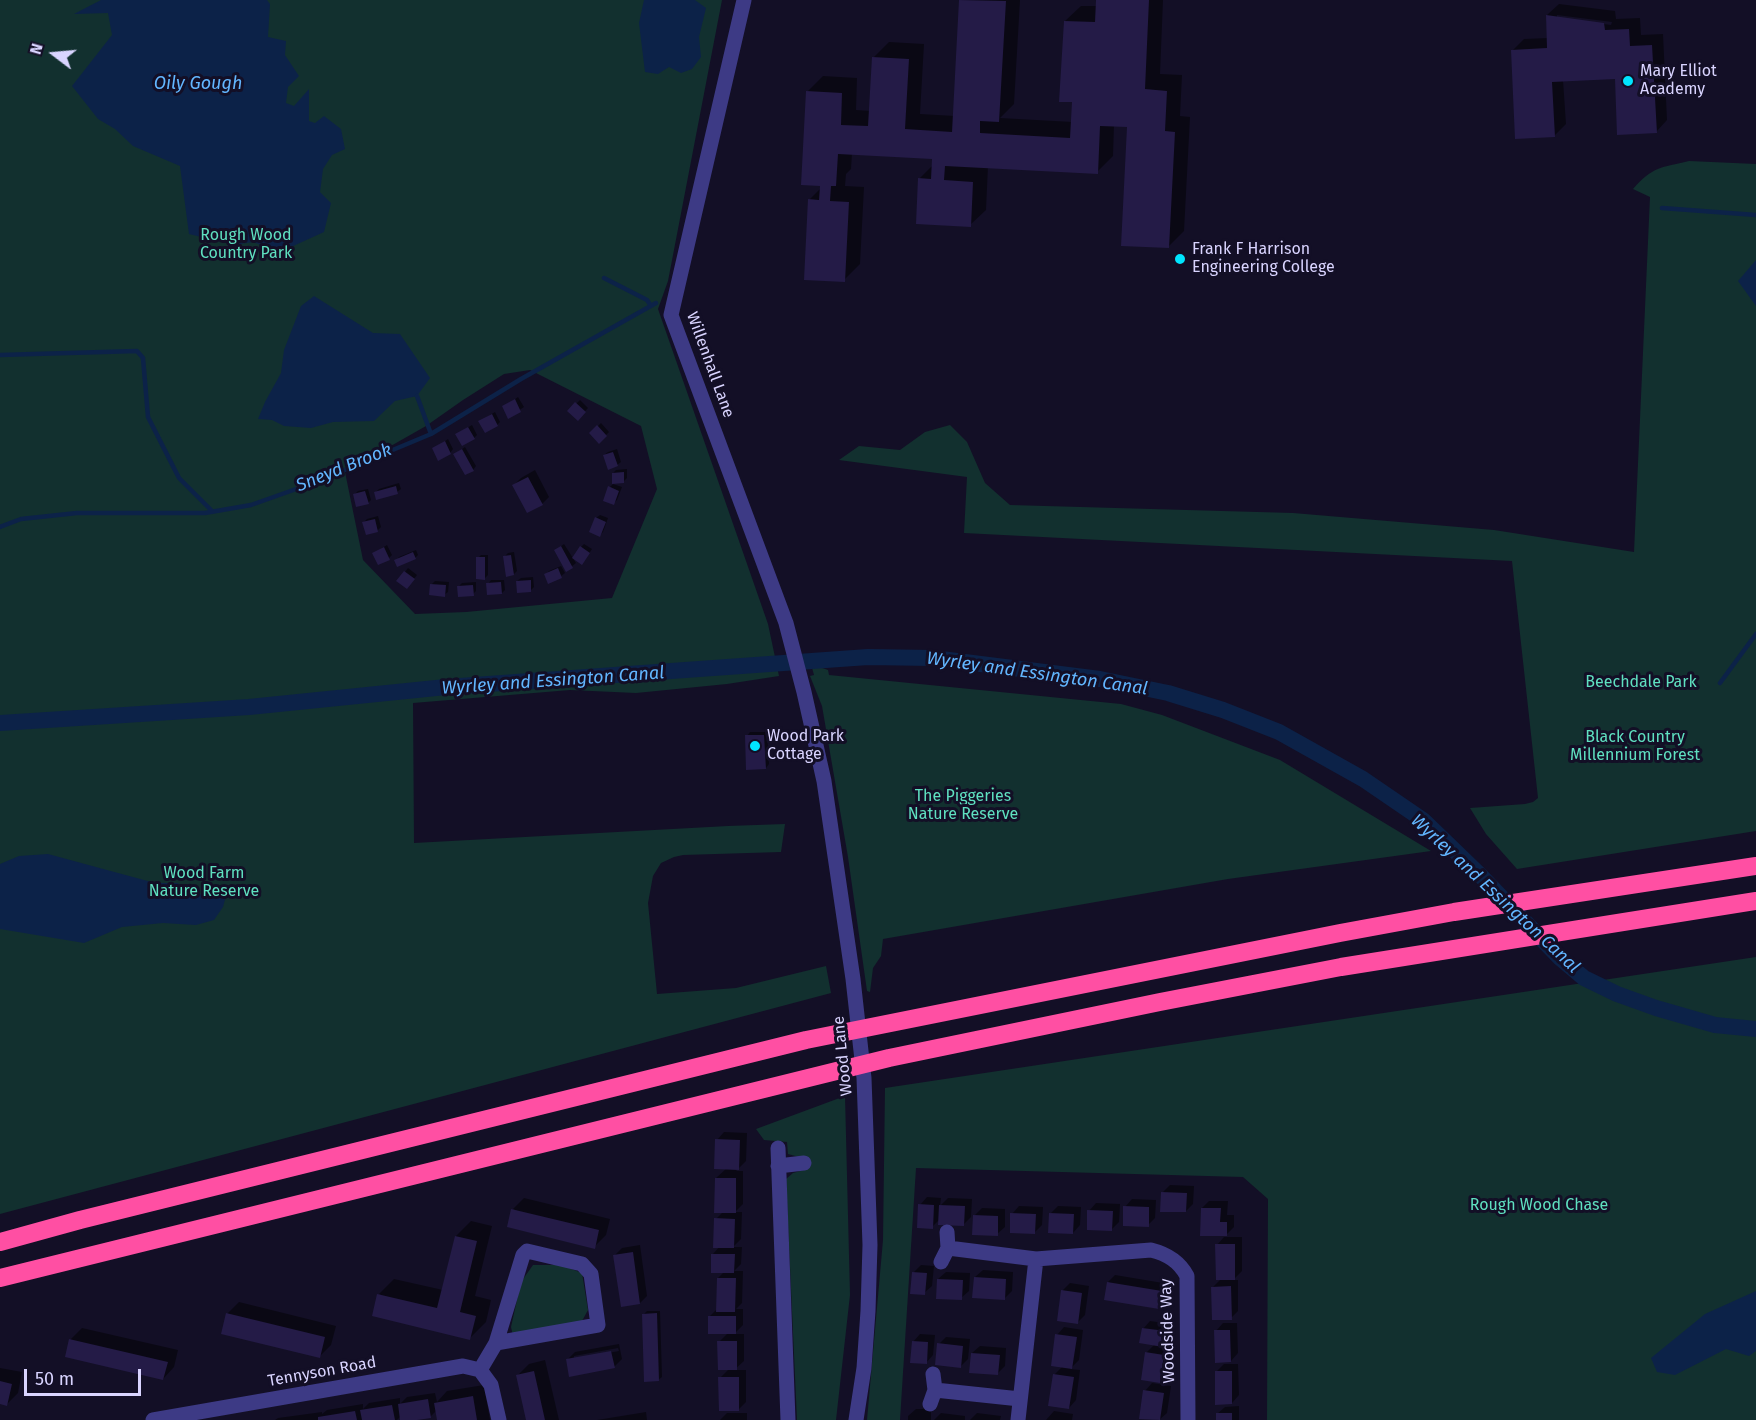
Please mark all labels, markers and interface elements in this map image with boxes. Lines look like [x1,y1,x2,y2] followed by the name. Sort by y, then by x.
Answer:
[24,24,84,84] north arrow
[26,41,47,57] text: N
[1640,62,1717,100] place label: Mary Elliot Academy
[154,73,242,95] water label: Oily Gough
[1621,74,1635,88] marker: Mary Elliot Academy
[200,226,292,264] park label: Rough Wood Country Park
[1192,240,1335,278] place label: Frank F Harrison Engineering College
[1173,252,1187,266] marker: Frank F Harrison Engineering College
[682,309,738,421] street label: Willenhall Lane
[293,439,395,497] water label: Sneyd Brook
[925,648,1149,700] water label: Wyrley and Essington Canal
[441,662,665,700] water label: Wyrley and Essington Canal
[1585,673,1697,693] park label: Beechdale Park
[767,727,844,765] place label: Wood Park Cottage
[1570,728,1700,766] park label: Black Country Millennium Forest
[748,739,762,753] marker: Wood Park Cottage
[908,787,1018,825] park label: The Piggeries Nature Reserve
[1406,810,1584,978] water label: Wyrley and Essington Canal
[149,864,259,902] park label: Wood Farm Nature Reserve
[829,1015,857,1097] street label: Wood Lane
[1470,1196,1608,1216] park label: Rough Wood Chase
[1157,1278,1179,1384] street label: Woodside Way
[266,1353,378,1391] street label: Tennyson Road
[27,1357,144,1395] scale bar
[35,1368,74,1390] text: 50 m

